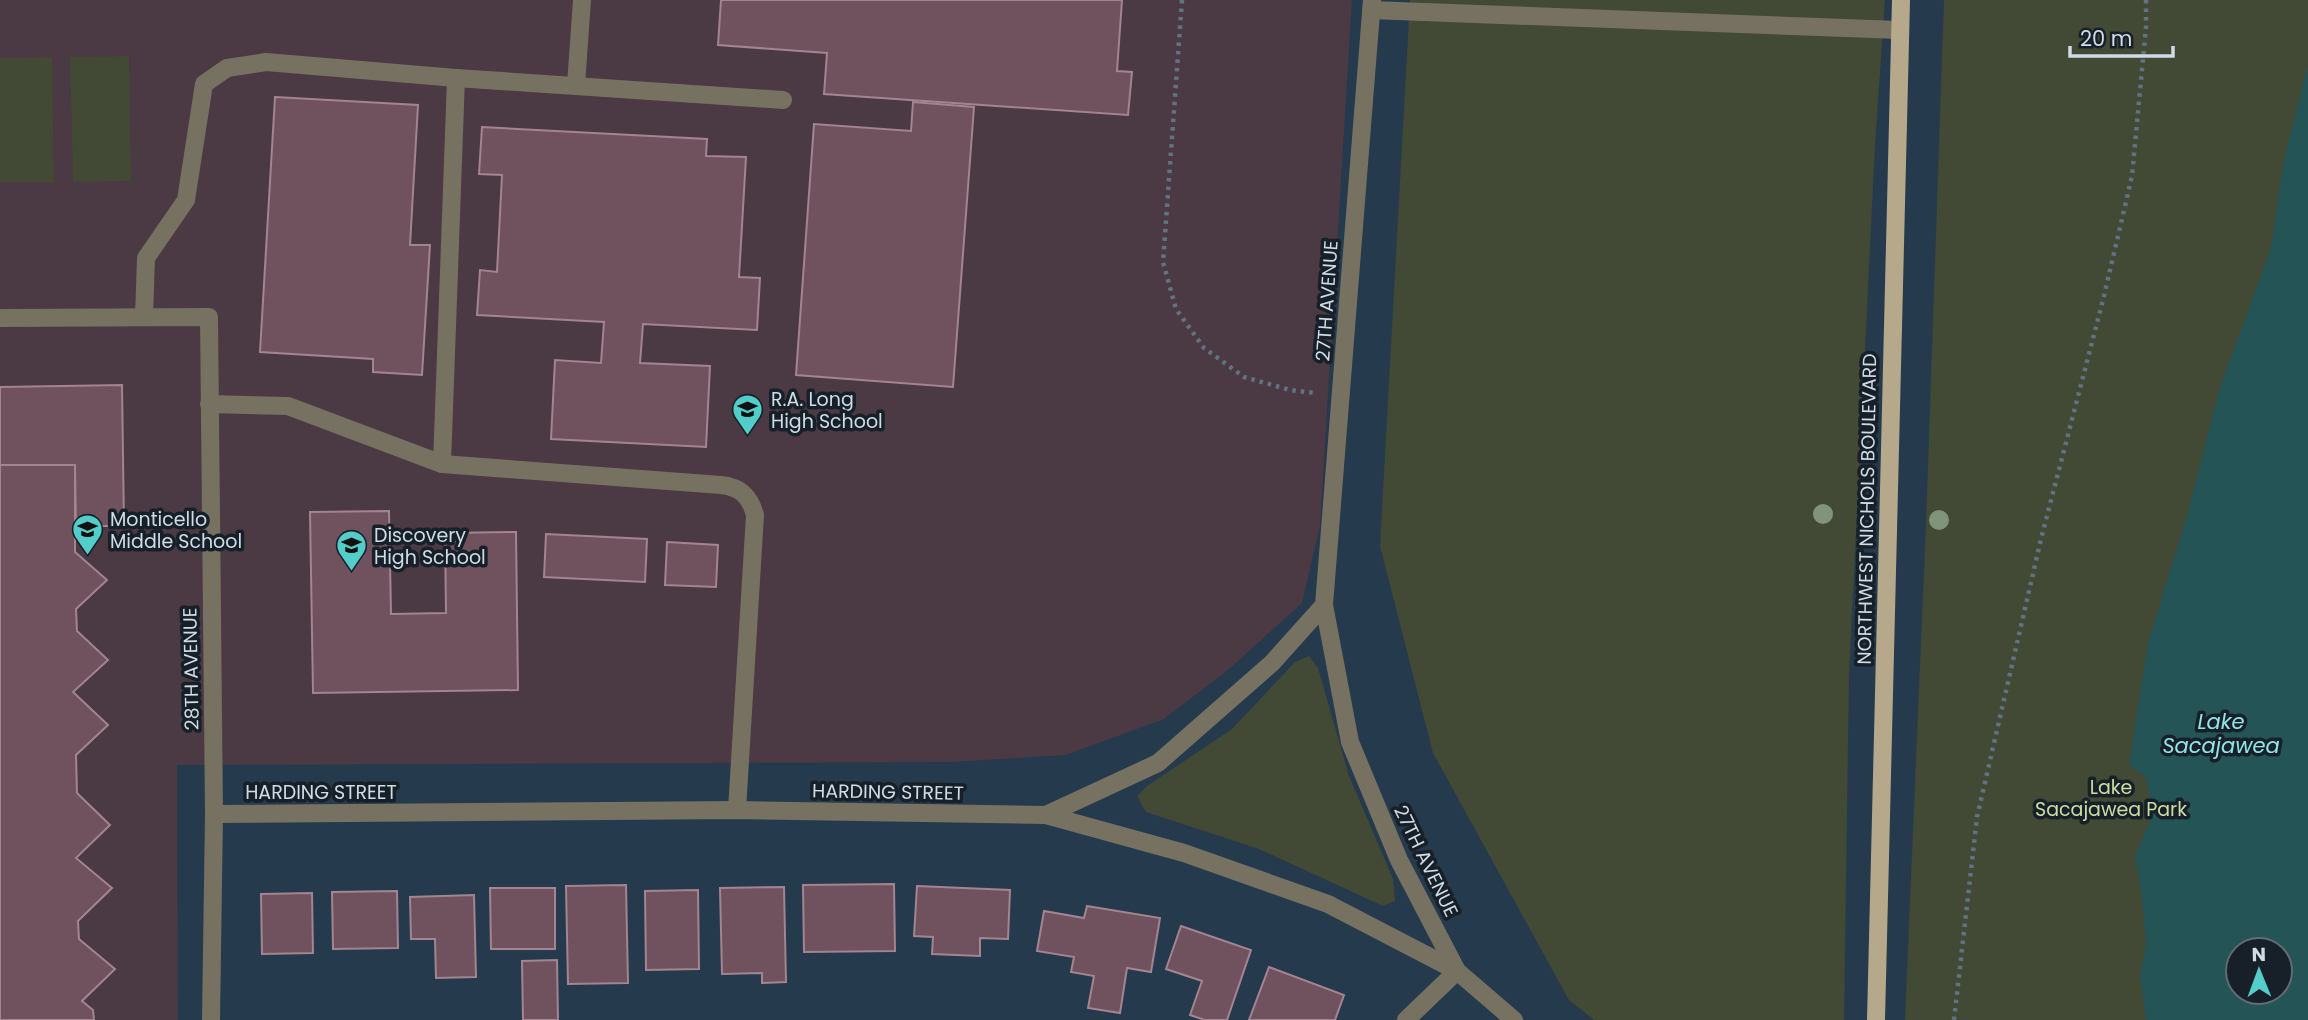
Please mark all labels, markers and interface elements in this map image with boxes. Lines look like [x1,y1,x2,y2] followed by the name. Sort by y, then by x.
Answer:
[2070,14,2173,58] scale bar
[2080,24,2133,53] text: 20 m
[1309,240,1345,362] street label: 27TH AVENUE
[1851,353,1883,665] street label: NORTHWEST NICHOLS BOULEVARD
[771,386,883,435] place label: R.A. Long High School
[731,393,765,437] school or university icon: R.A. Long High School
[110,506,242,555] place label: Monticello Middle School
[70,513,104,557] school or university icon: Monticello Middle School
[374,522,486,571] place label: Discovery High School
[334,529,368,573] school or university icon: Discovery High School
[176,607,206,731] street label: 28TH AVENUE
[2162,707,2280,760] water label: Lake Sacajawea
[2035,774,2187,823] park label: Lake Sacajawea Park
[812,777,964,807] street label: HARDING STREET
[245,779,397,806] street label: HARDING STREET
[1387,801,1465,921] street label: 27TH AVENUE
[2224,936,2294,1006] north arrow
[2251,941,2266,968] text: N

